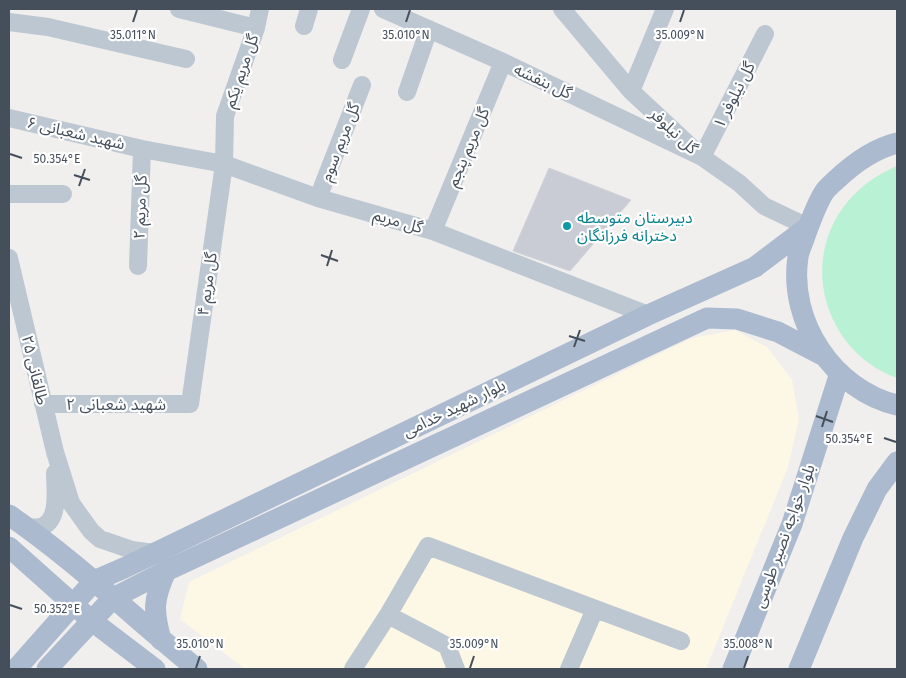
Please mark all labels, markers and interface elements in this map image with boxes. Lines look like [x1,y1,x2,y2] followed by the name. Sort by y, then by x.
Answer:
[110,28,156,42] text: 35.011°N
[382,28,430,42] text: 35.010°N
[656,28,704,42] text: 35.009°N
[220,31,265,111] street label: گل مریم یکم
[709,58,759,131] street label: گل نیلوفر ۱
[511,59,575,103] street label: گل بنفشه
[316,100,367,185] street label: گل مریم سوم
[645,103,702,158] street label: گل نیلوفر
[443,104,496,191] street label: گل مریم پنجم
[25,113,127,153] street label: شهید شعبانی ۶
[34,152,80,166] text: 50.354°E
[129,174,154,239] street label: گل مریم ۲
[370,205,425,240] street label: گل مریم
[577,208,693,245] place label: دبیرستان متوسطه دخترانه فرزانگان
[561,220,573,232] marker: دبیرستان متوسطه دخترانه فرزانگان
[193,251,224,317] street label: گل مریم ۴
[18,333,52,407] street label: طالقانی ۲۵
[400,375,508,441] street label: بلوار شهید خدامی
[66,395,166,414] street label: شهید شعبانی ۲
[826,432,872,446] text: 50.354°E
[749,462,819,610] street label: بلوار خواجه نصیر طوسی
[34,602,80,616] text: 50.352°E
[176,637,224,651] text: 35.010°N
[450,637,498,651] text: 35.009°N
[723,637,773,651] text: 35.008°N

